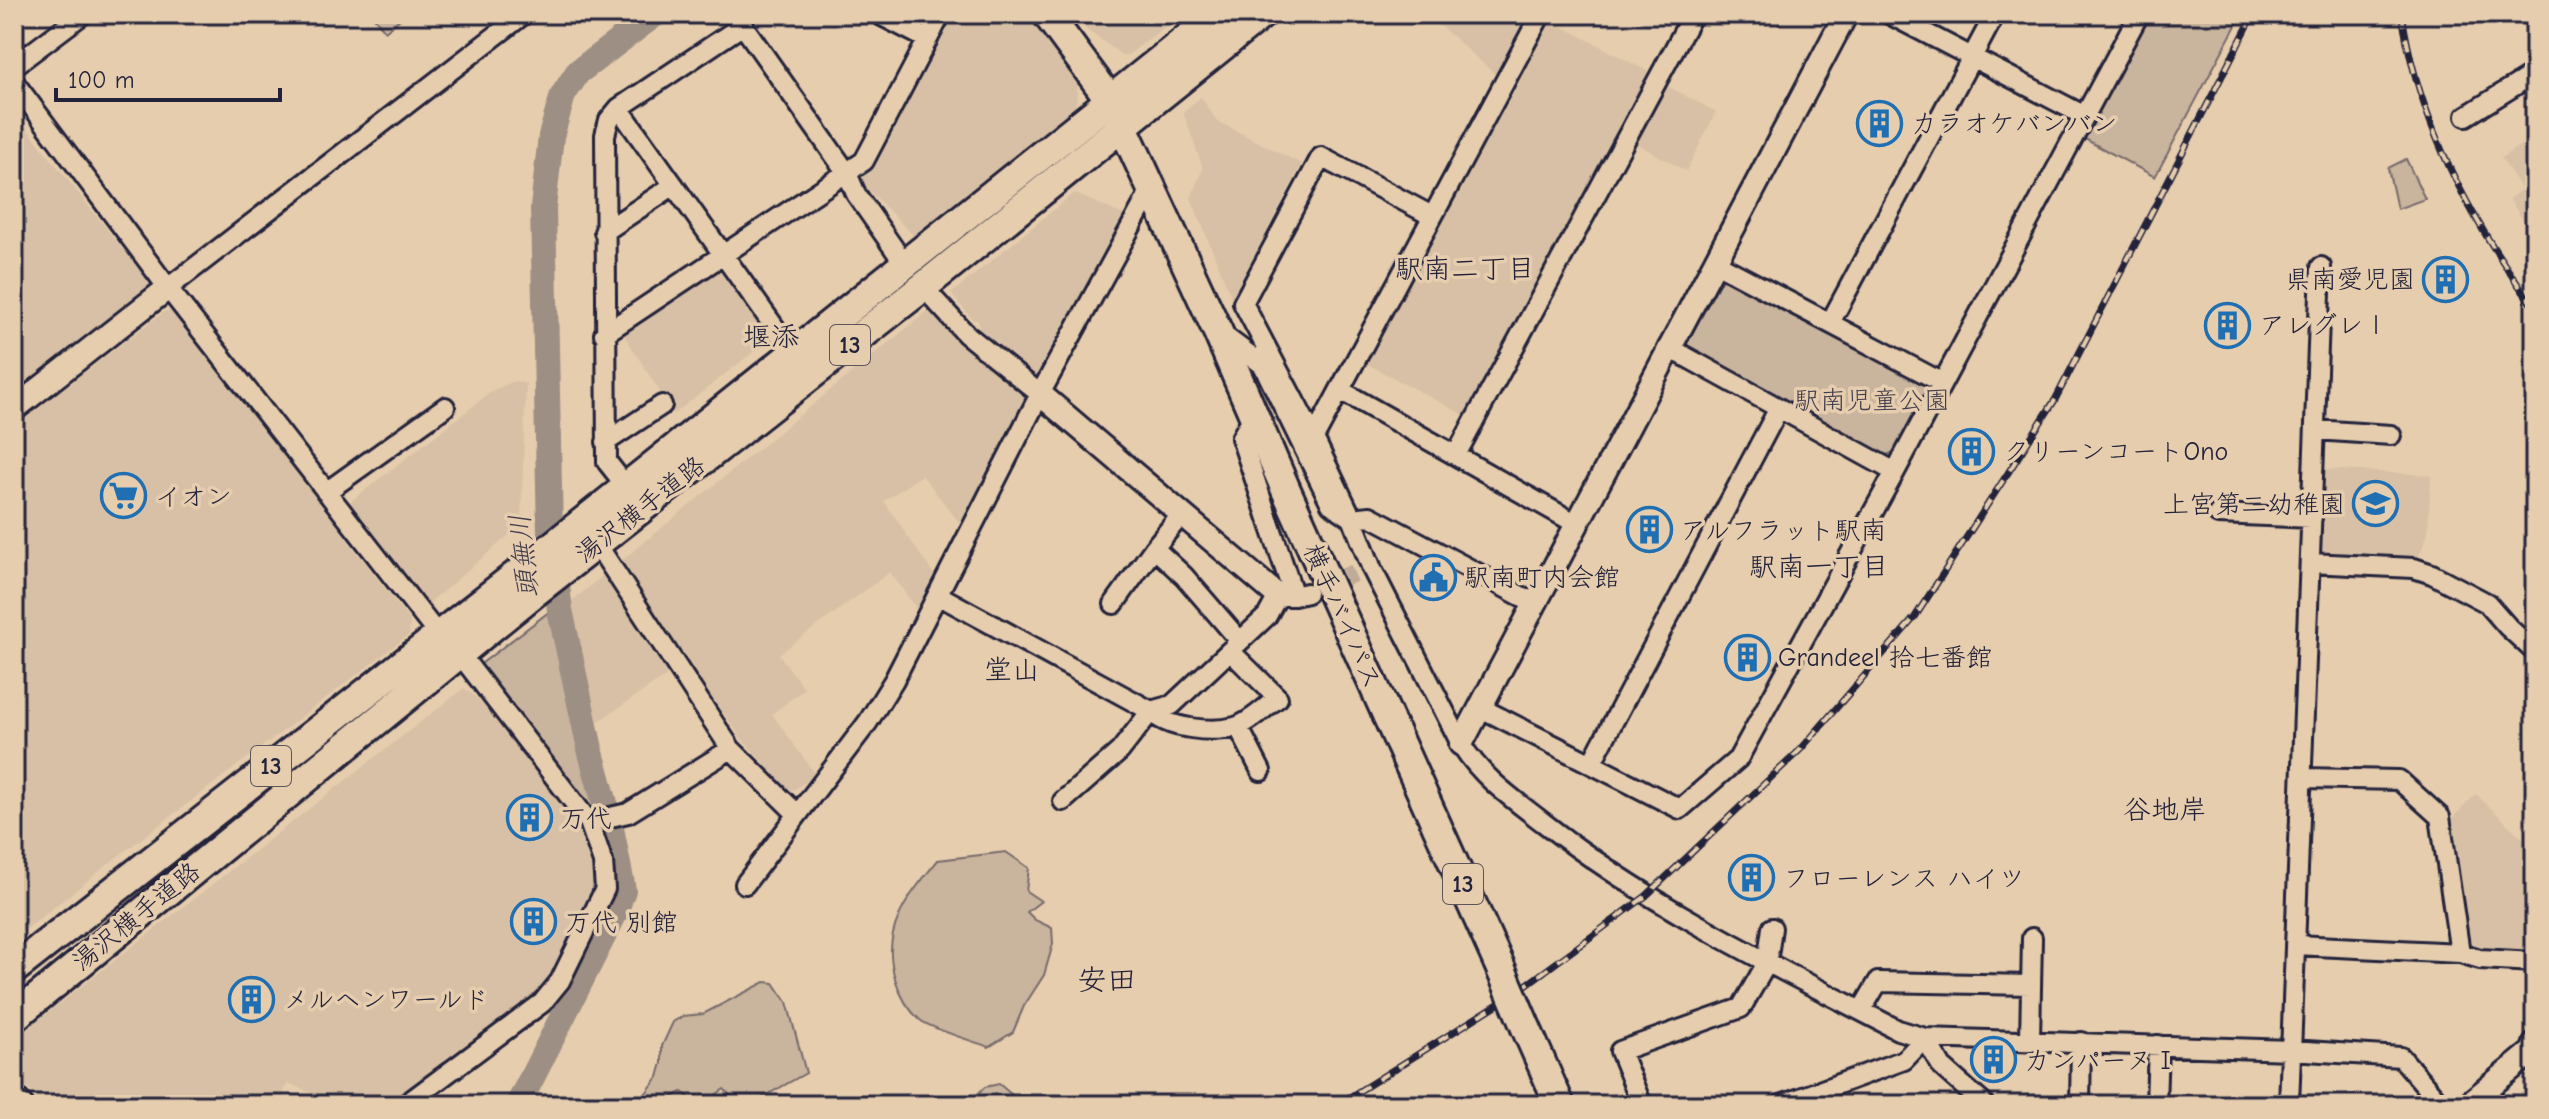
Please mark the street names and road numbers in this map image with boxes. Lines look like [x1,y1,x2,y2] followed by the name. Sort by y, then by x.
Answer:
[830,325,870,365] road number: 13
[570,450,711,570] street label: 湯沢横手道路
[1297,539,1387,694] street label: 横手バイパス
[251,746,291,786] road number: 13
[67,856,207,978] street label: 湯沢横手道路
[1443,864,1483,904] road number: 13

